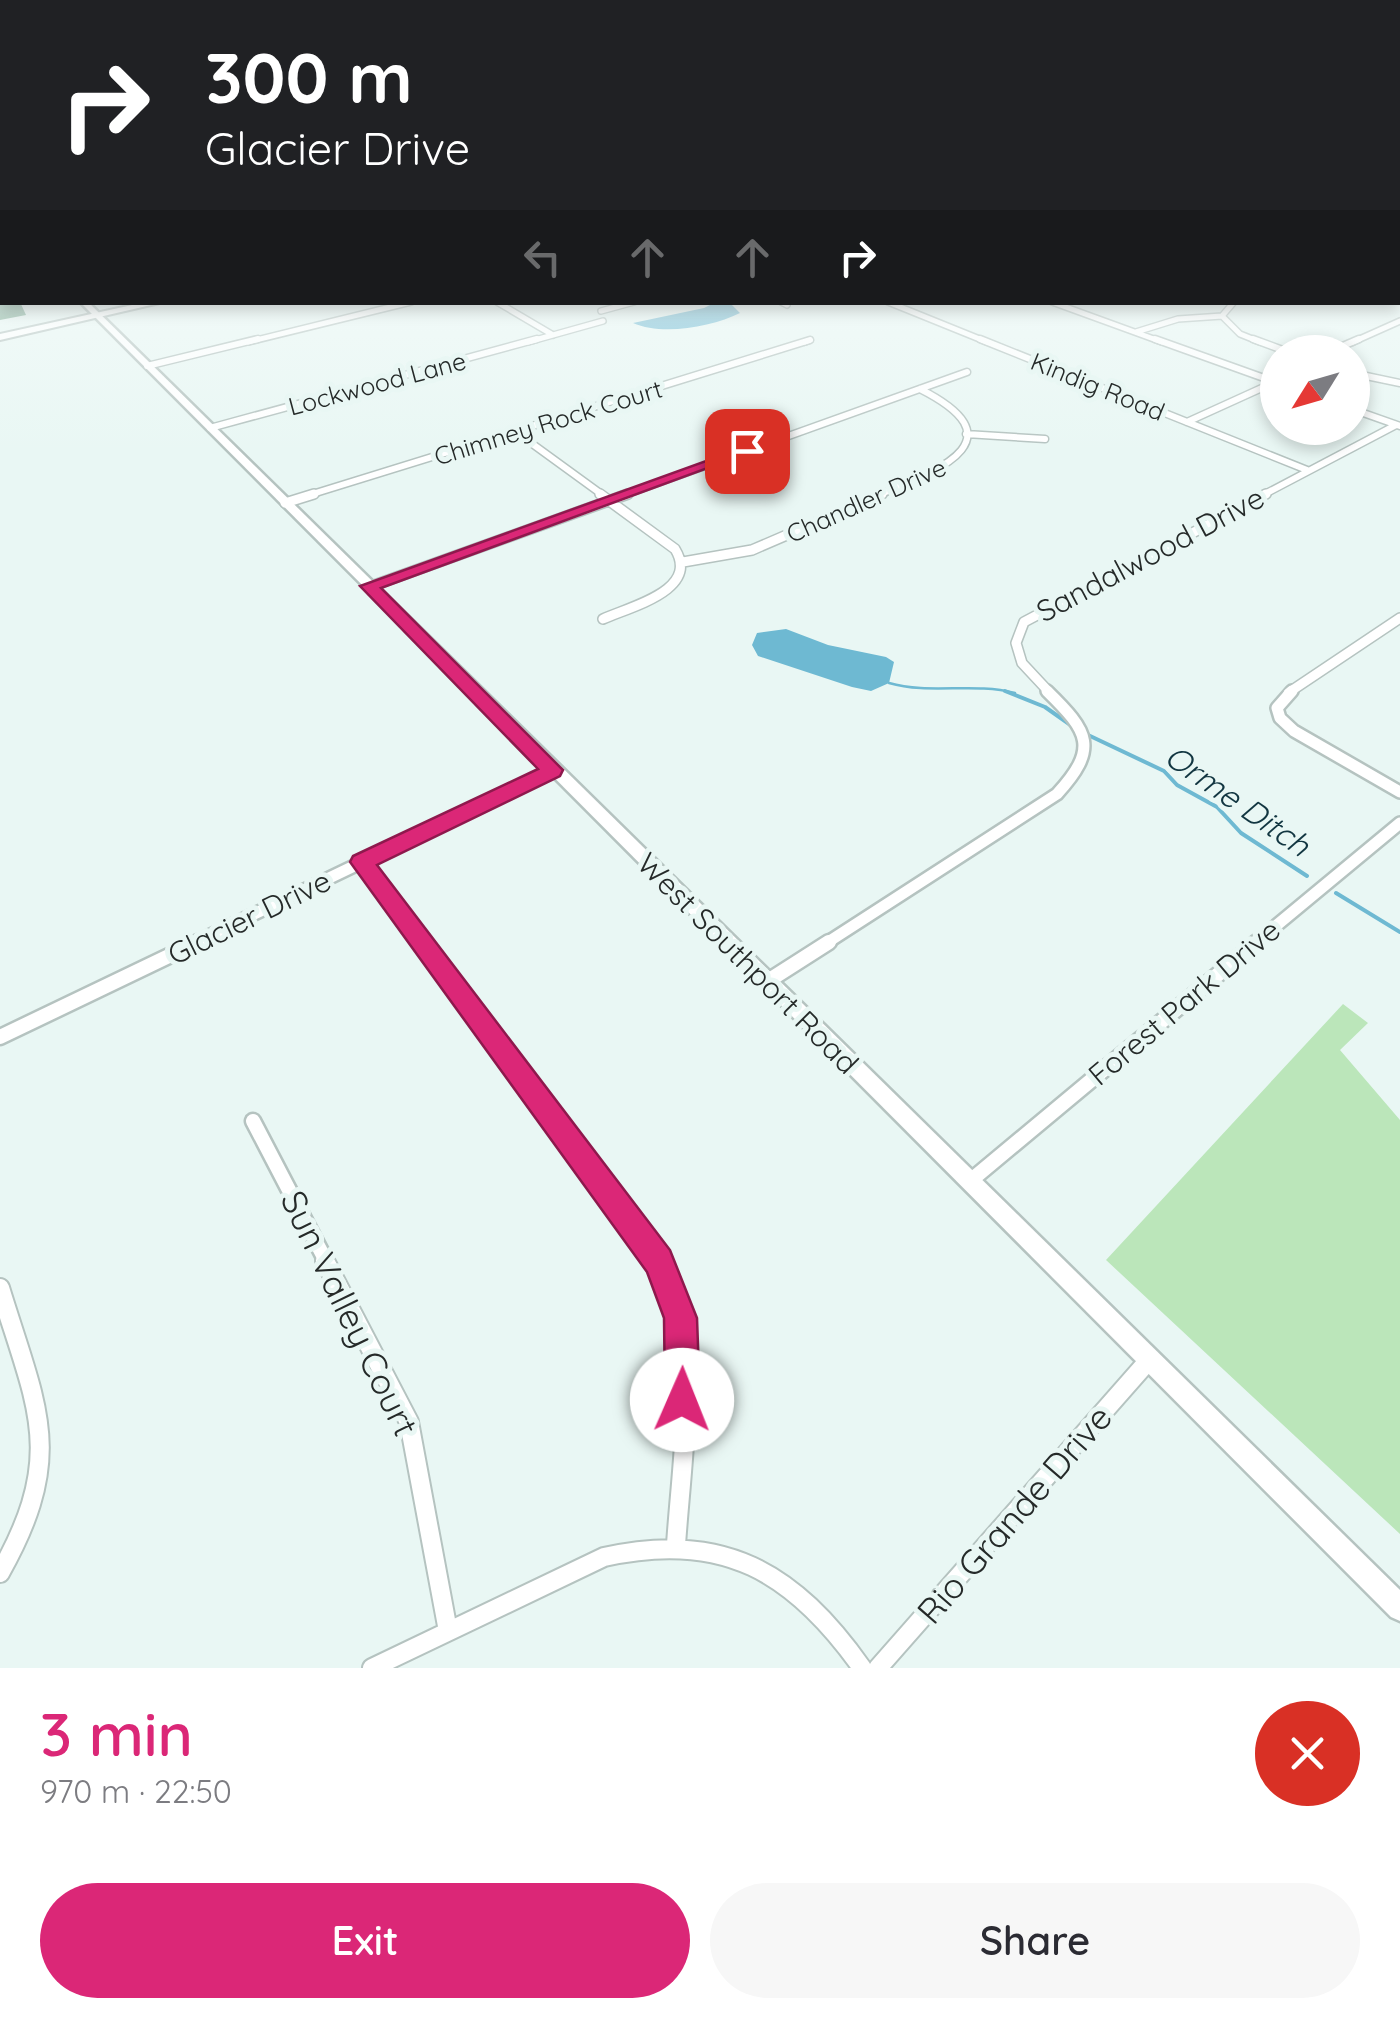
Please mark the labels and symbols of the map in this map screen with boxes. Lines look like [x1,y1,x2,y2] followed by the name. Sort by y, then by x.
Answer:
[1260,335,1370,445] north arrow
[285,344,469,422] street label: Lockwood Lane
[1027,345,1169,427] street label: Kindig Road
[430,373,666,471] street label: Chimney Rock Court
[705,409,790,494] pin
[781,451,951,549] street label: Chandler Drive
[1030,478,1270,630] street label: Sandalwood Drive
[1158,735,1319,865] water label: Orme Ditch
[629,844,867,1082] street label: West Southport Road
[161,861,337,973] street label: Glacier Drive
[1080,911,1288,1093] street label: Forest Park Drive
[272,1183,428,1443] street label: Sun Valley Court
[630,1348,734,1452] position arrow
[907,1396,1121,1632] street label: Rio Grande Drive

